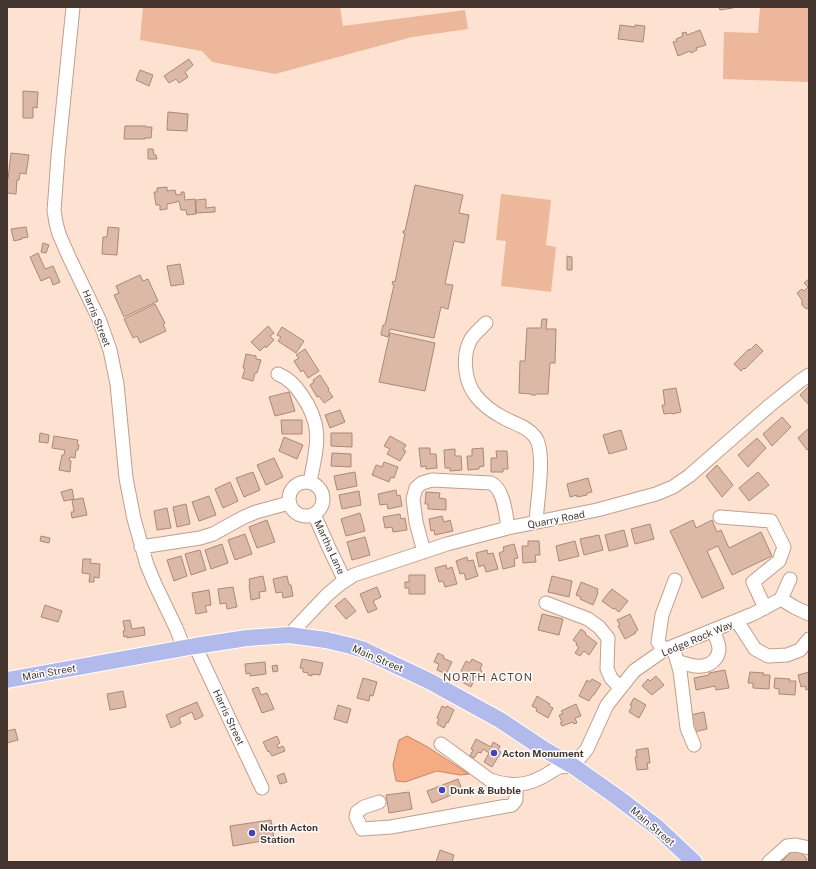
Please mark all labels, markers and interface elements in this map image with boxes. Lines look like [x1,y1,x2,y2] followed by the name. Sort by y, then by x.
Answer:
[80,288,114,348] street label: Harris Street
[526,508,586,530] street label: Quarry Road
[312,518,348,576] street label: Martha Lane
[659,617,735,658] street label: Ledge Rock Way
[351,642,405,674] street label: Main Street
[21,661,77,683] street label: Main Street
[443,671,533,683] district label: NORTH ACTON
[211,687,247,747] street label: Harris Street
[502,747,584,759] place label: Acton Monument
[489,748,499,758] marker: Acton Monument
[450,784,521,796] place label: Dunk & Bubble
[437,785,447,795] marker: Dunk & Bubble
[628,804,678,848] street label: Main Street
[260,821,318,845] place label: North Acton Station
[247,828,257,838] marker: North Acton Station

